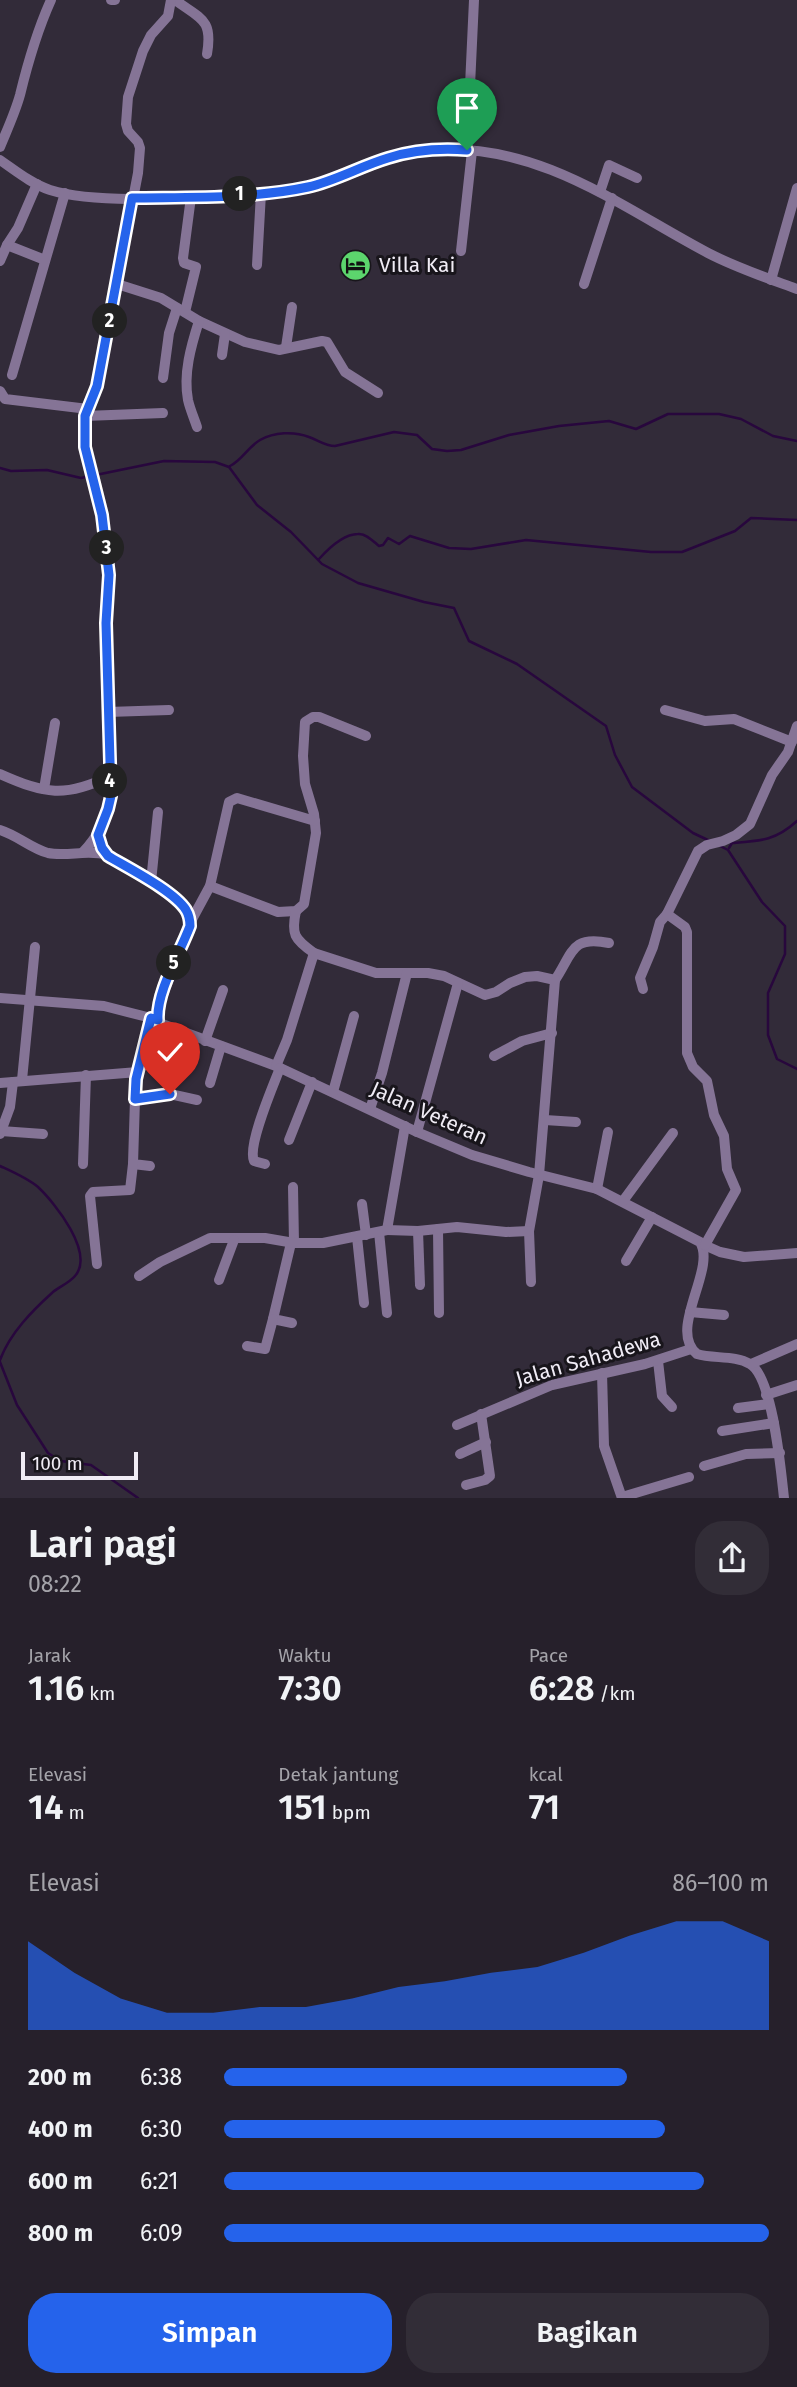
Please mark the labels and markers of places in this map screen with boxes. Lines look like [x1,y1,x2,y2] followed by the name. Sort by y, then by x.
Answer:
[437,78,497,150] pin
[222,176,258,212] pin: 1
[339,248,373,282] hotel icon: Villa Kai
[379,252,455,278] place label: Villa Kai
[92,304,128,338] pin: 2
[90,530,124,566] pin: 3
[92,764,128,798] pin: 4
[156,946,192,981] pin: 5
[140,1022,200,1094] pin

